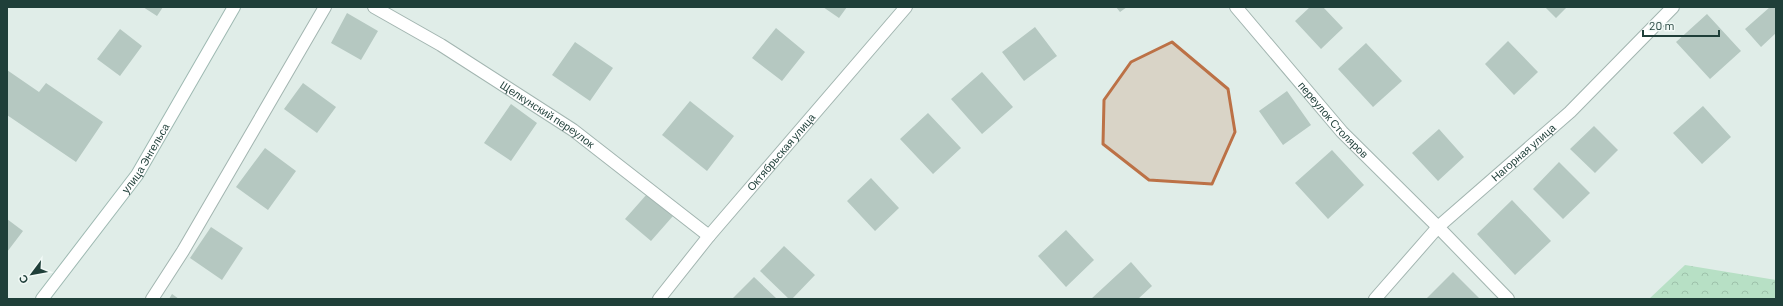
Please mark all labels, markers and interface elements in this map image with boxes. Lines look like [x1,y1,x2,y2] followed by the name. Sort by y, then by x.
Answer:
[1643,12,1719,38] scale bar
[1649,18,1675,32] text: 20 m
[498,78,597,150] street label: Щелкунский переулок
[1296,79,1371,161] street label: переулок Столяров
[744,110,818,193] street label: Октябрьская улица
[119,120,172,195] street label: улица Энгельса
[1488,120,1558,184] street label: Нагорная улица
[12,254,52,294] north arrow
[15,273,31,286] text: С

